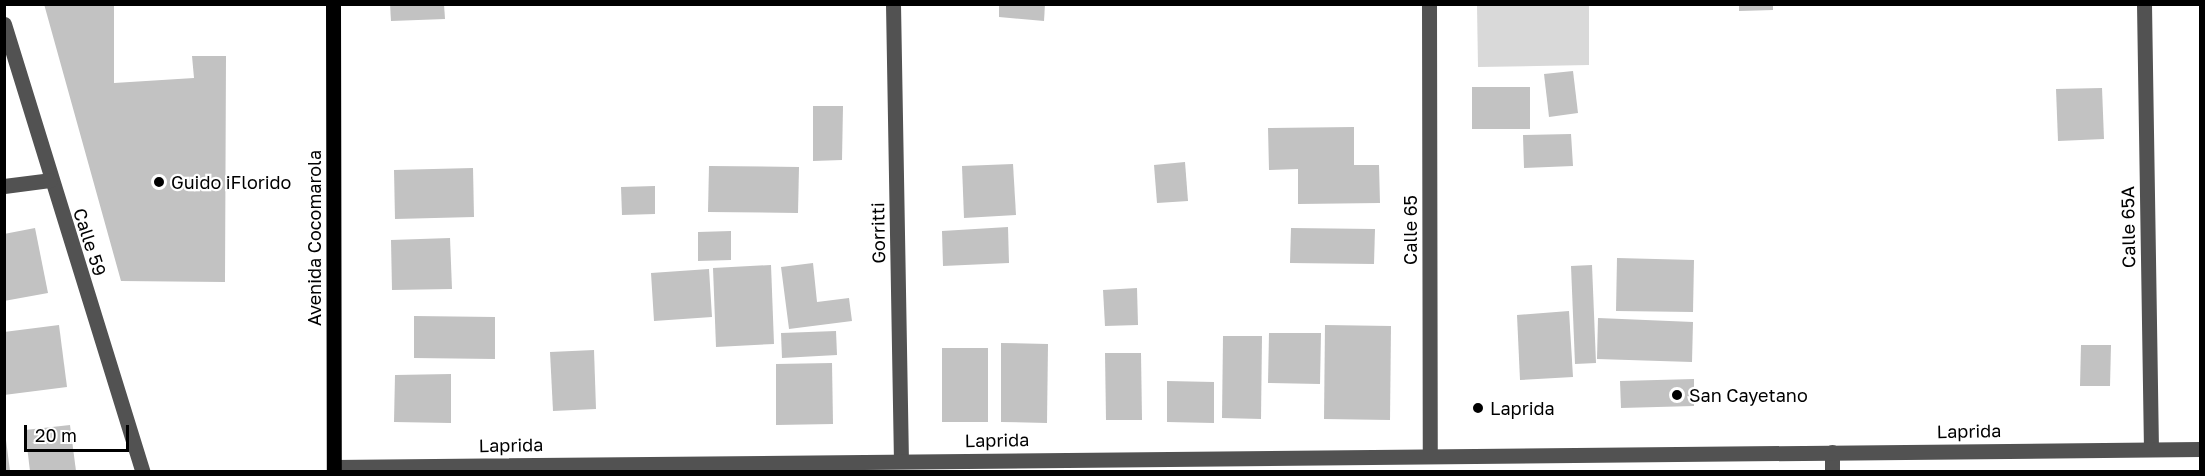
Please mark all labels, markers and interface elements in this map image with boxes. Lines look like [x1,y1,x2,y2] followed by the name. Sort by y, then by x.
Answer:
[303,150,325,326] street label: Avenida Cocomarola
[171,171,291,193] place label: Guido iFlorido
[152,175,166,189] marker: Guido iFlorido
[2116,186,2140,268] street label: Calle 65A
[1399,195,1421,265] street label: Calle 65
[867,202,889,264] street label: Gorritti
[69,205,111,279] street label: Calle 59
[1689,384,1808,406] place label: San Cayetano
[1670,388,1684,402] marker: San Cayetano
[1490,397,1555,419] place label: Laprida
[1471,401,1485,415] marker: Laprida
[27,413,132,451] scale bar
[1936,420,2002,442] street label: Laprida
[35,424,77,446] text: 20 m
[964,429,1030,451] street label: Laprida
[478,434,544,456] street label: Laprida

